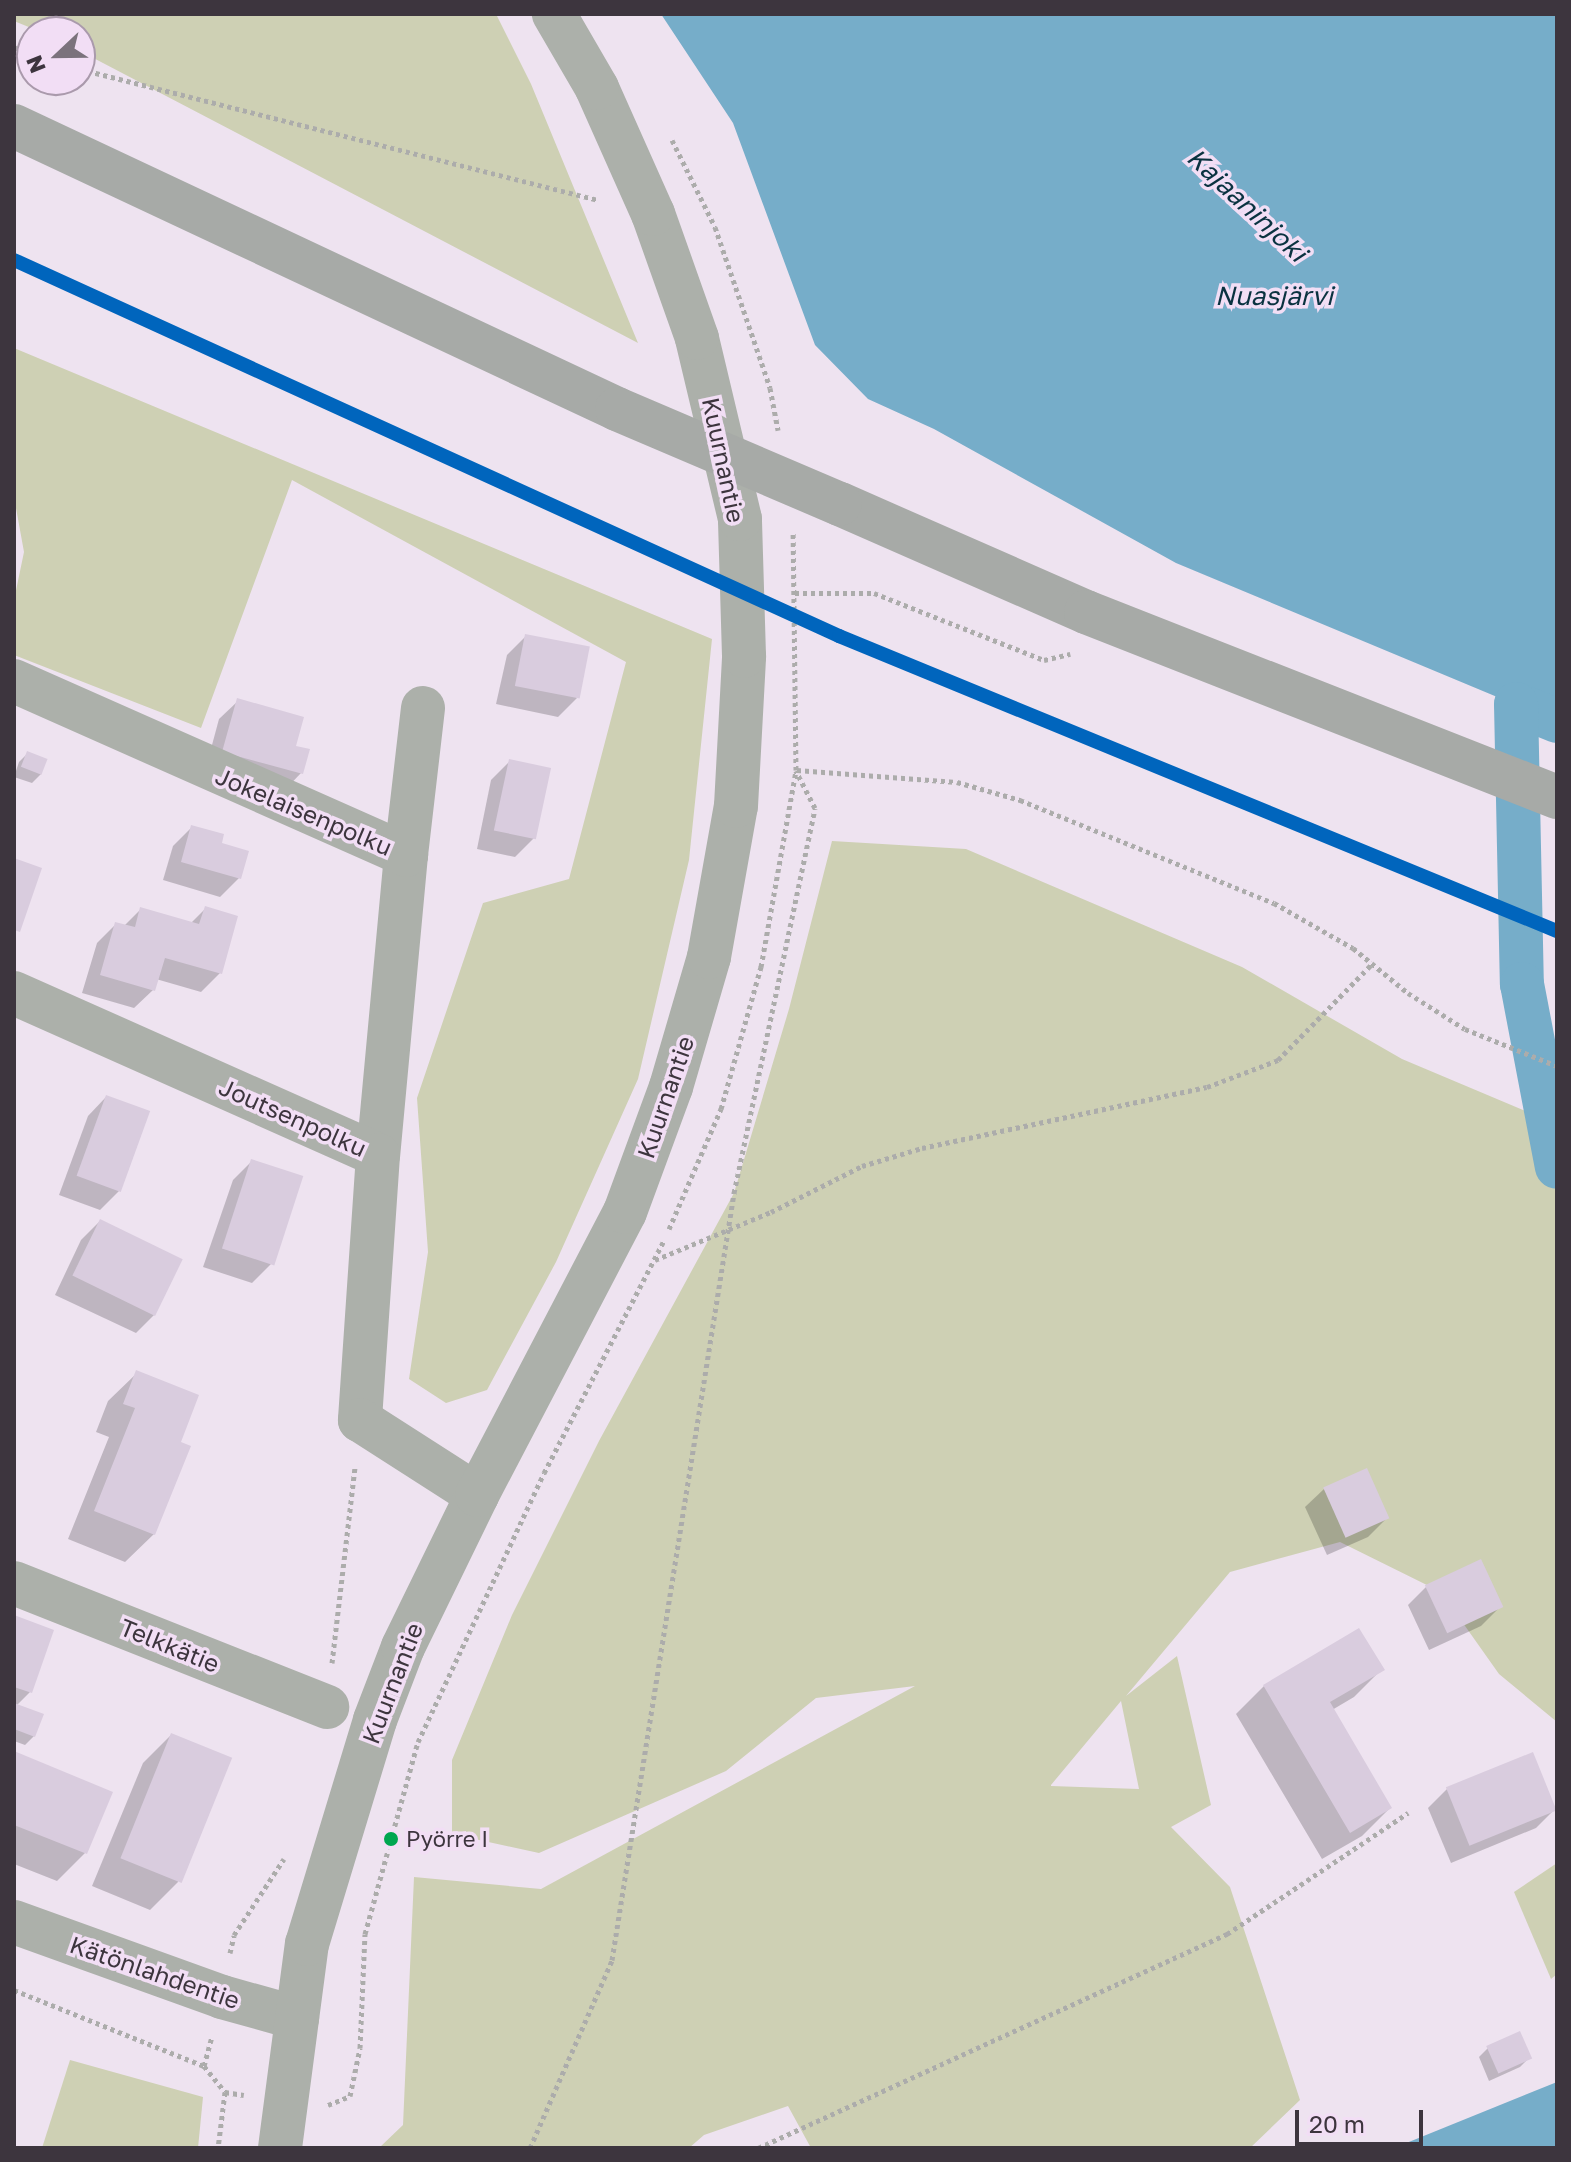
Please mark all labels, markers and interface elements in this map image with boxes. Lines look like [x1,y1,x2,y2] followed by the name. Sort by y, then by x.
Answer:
[16,16,96,96] north arrow
[19,52,51,77] text: N
[1181,142,1313,268] water label: Kajaaninjoki
[1215,280,1333,312] water label: Nuasjärvi
[697,395,751,525] street label: Kuurnantie
[212,761,396,861] street label: Jokelaisenpolku
[631,1032,699,1162] street label: Kuurnantie
[215,1072,371,1162] street label: Joutsenpolku
[116,1612,224,1678] street label: Telkkätie
[356,1618,428,1748] street label: Kuurnantie
[406,1826,488,1852] place label: Pyörre I
[383,1831,399,1847] marker: Pyörre I
[66,1929,244,2015] street label: Kätönlahdentie
[1299,2094,1427,2144] scale bar
[1309,2109,1365,2138] text: 20 m

